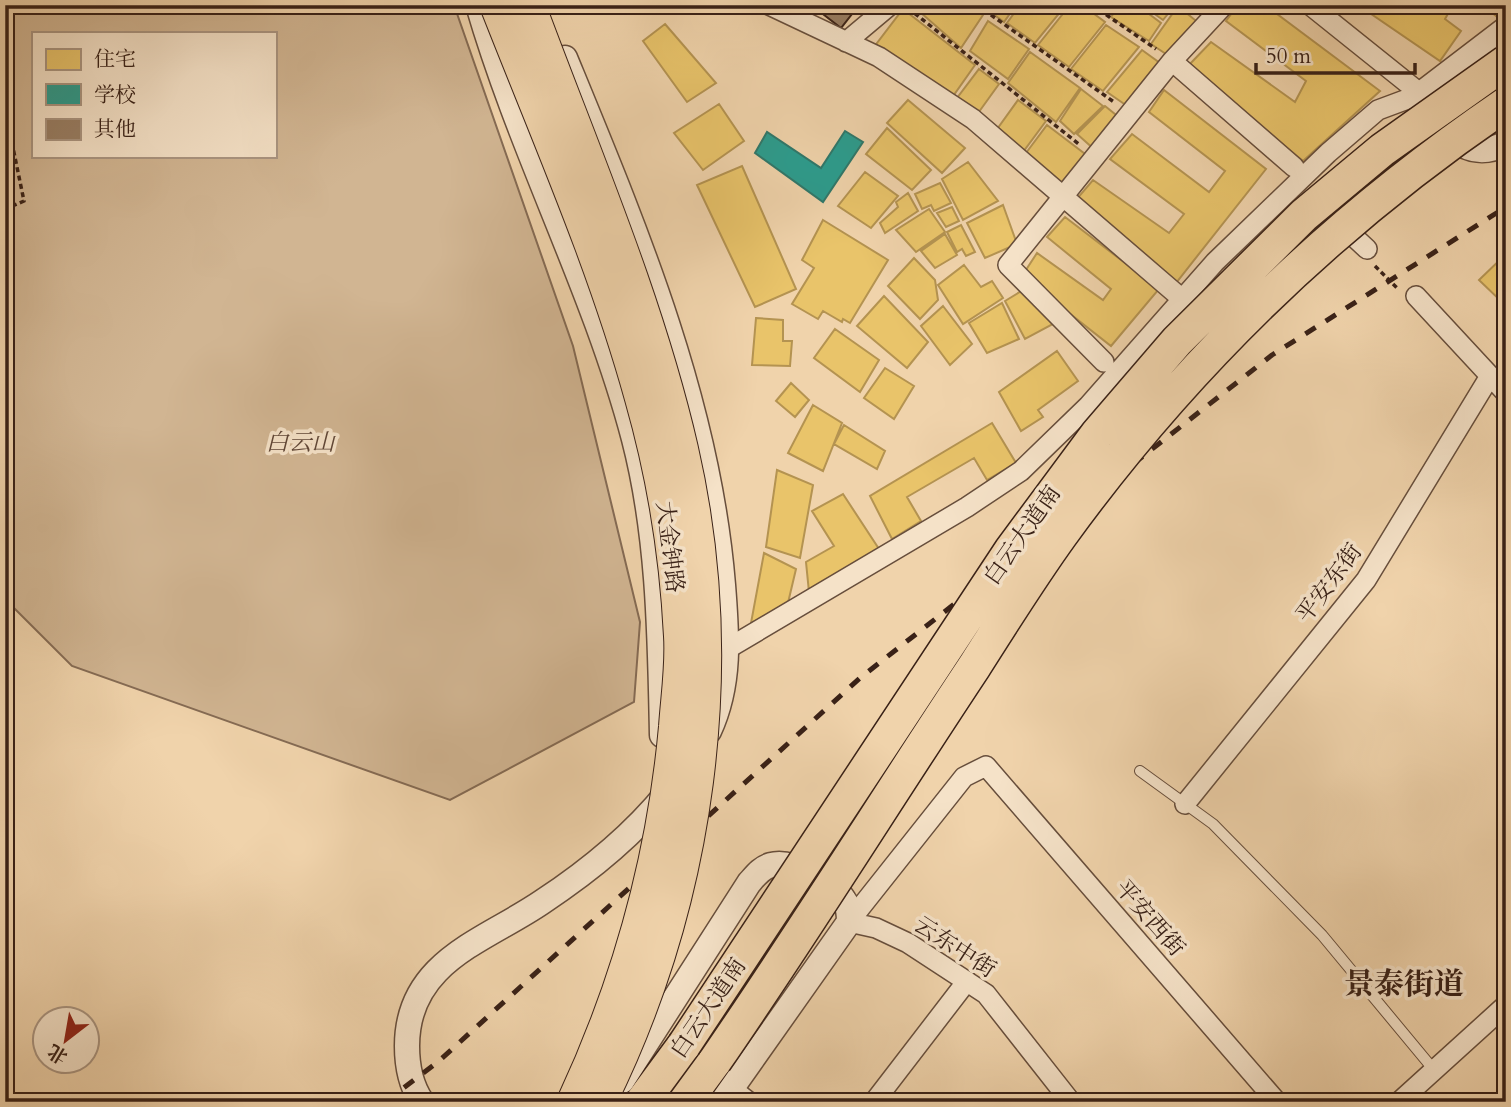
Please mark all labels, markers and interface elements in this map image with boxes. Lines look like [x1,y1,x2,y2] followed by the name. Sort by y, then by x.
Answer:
[32,32,276,158] legend
[1256,32,1415,76] scale bar
[1266,42,1311,71] text: 50 m
[94,45,136,74] text: 住宅
[94,81,136,110] text: 学校
[94,115,136,144] text: 其他
[266,427,337,458] park label: 白云山
[976,479,1068,591] street label: 白云大道南
[649,499,691,595] street label: 大金钟路
[1289,537,1369,629] street label: 平安东街
[1108,873,1192,963] street label: 平安西街
[908,909,1002,985] street label: 云东中街
[663,952,753,1064] street label: 白云大道南
[1344,964,1464,1005] district label: 景泰街道
[32,1006,102,1076] north arrow
[43,1038,73,1070] text: 北

